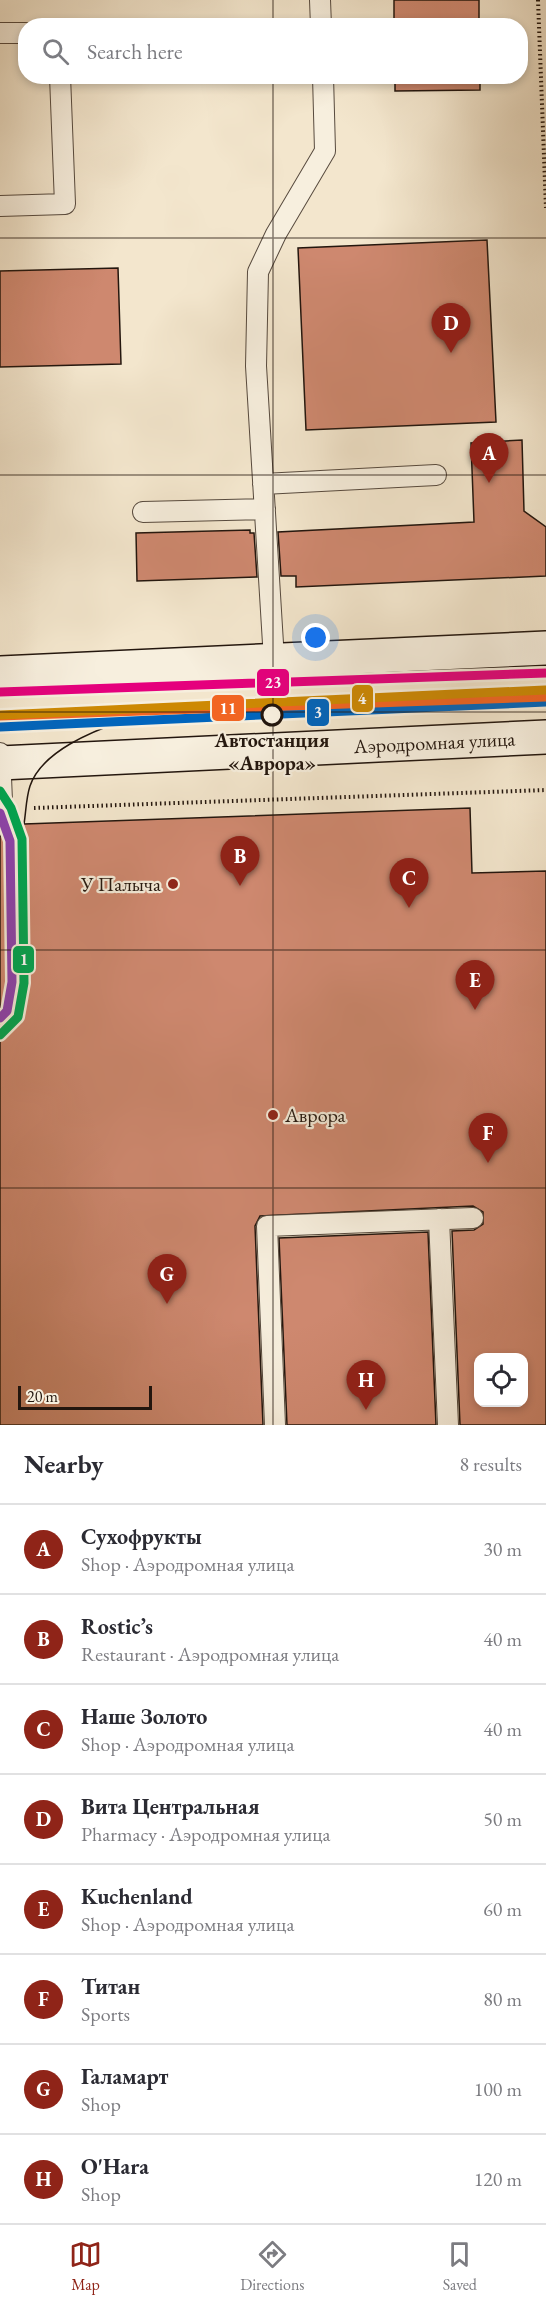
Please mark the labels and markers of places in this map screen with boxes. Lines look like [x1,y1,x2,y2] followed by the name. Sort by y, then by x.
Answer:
[432,304,470,353] pin: D
[470,434,508,483] pin: A
[261,704,283,726] marker: Автостанция «Аврора»
[214,727,330,776] place label: Автостанция «Аврора»
[220,836,260,886] pin: B
[390,858,428,908] pin: C
[80,871,161,897] place label: У Палыча
[166,877,180,891] marker: У Палыча
[456,960,494,1010] pin: E
[284,1102,346,1128] place label: Аврора
[266,1108,280,1122] marker: Аврора
[468,1114,508,1163] pin: F
[148,1254,186,1304] pin: G
[346,1360,386,1410] pin: H

